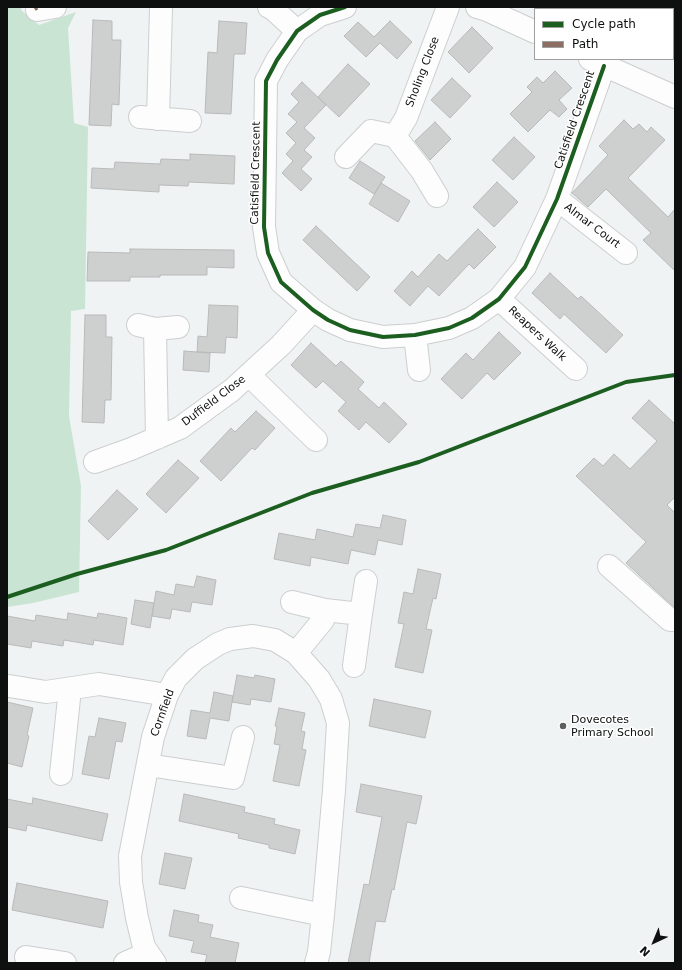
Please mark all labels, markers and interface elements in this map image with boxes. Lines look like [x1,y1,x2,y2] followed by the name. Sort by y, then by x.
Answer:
[534,8,674,60] legend
[572,17,636,31] text: Cycle path
[404,35,442,109] street label: Sholing Close
[572,37,598,51] text: Path
[552,69,598,171] street label: Catisfield Crescent
[248,121,264,225] street label: Catisfield Crescent
[562,201,622,251] street label: Almar Court
[505,304,569,364] street label: Reapers Walk
[180,373,248,429] street label: Duffield Close
[148,688,178,738] street label: Cornfield
[571,713,654,739] place label: Dovecotes Primary School
[558,721,568,731] marker: Dovecotes Primary School
[634,922,674,962] north arrow
[637,943,653,959] text: N

